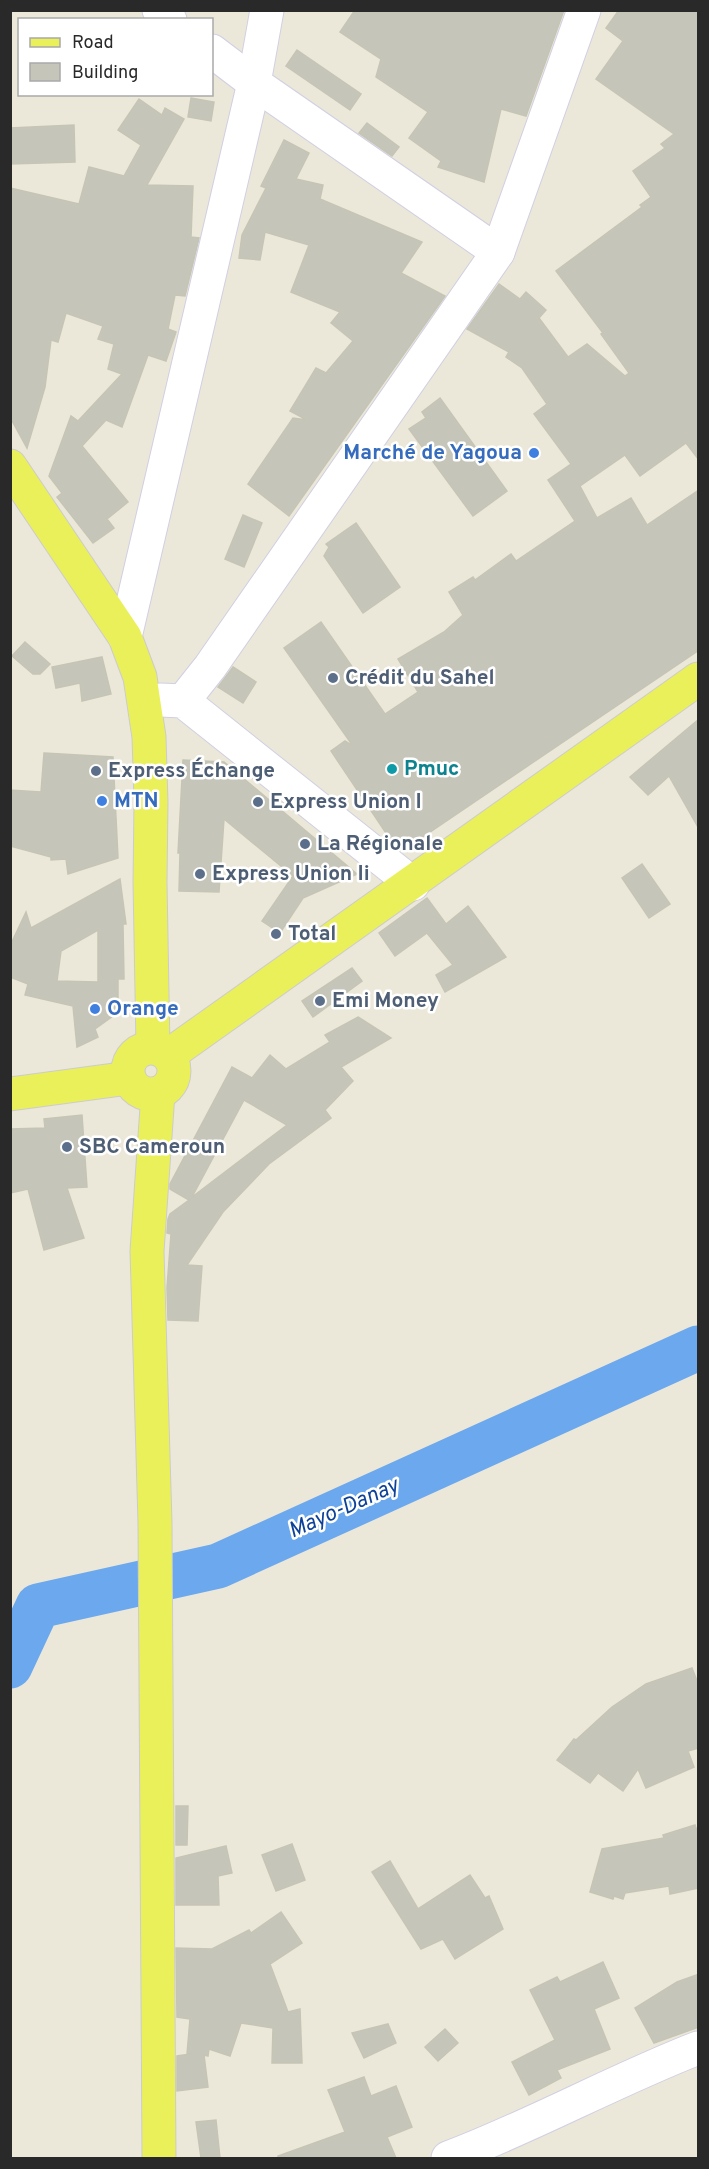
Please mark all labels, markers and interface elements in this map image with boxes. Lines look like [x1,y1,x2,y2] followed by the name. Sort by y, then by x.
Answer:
[18,18,213,96] legend
[72,32,114,55] text: Road
[72,62,138,85] text: Building
[343,440,522,467] place label: Marché de Yagoua
[527,446,541,460] marker: Marché de Yagoua
[345,665,495,692] place label: Crédit du Sahel
[326,671,340,685] marker: Crédit du Sahel
[404,756,459,783] place label: Pmuc
[108,757,275,785] place label: Express Échange
[385,762,399,776] marker: Pmuc
[89,764,103,778] marker: Express Échange
[114,788,159,815] place label: MTN
[270,789,422,816] place label: Express Union I
[95,794,109,808] marker: MTN
[251,795,265,809] marker: Express Union I
[317,831,443,858] place label: La Régionale
[298,837,312,851] marker: La Régionale
[212,861,370,888] place label: Express Union Ii
[193,867,207,881] marker: Express Union Ii
[288,921,336,948] place label: Total
[269,927,283,941] marker: Total
[332,988,439,1015] place label: Emi Money
[313,994,327,1008] marker: Emi Money
[107,996,179,1023] place label: Orange
[88,1002,102,1016] marker: Orange
[79,1134,225,1161] place label: SBC Cameroun
[60,1140,74,1154] marker: SBC Cameroun
[285,1472,405,1545] water label: Mayo-Danay

